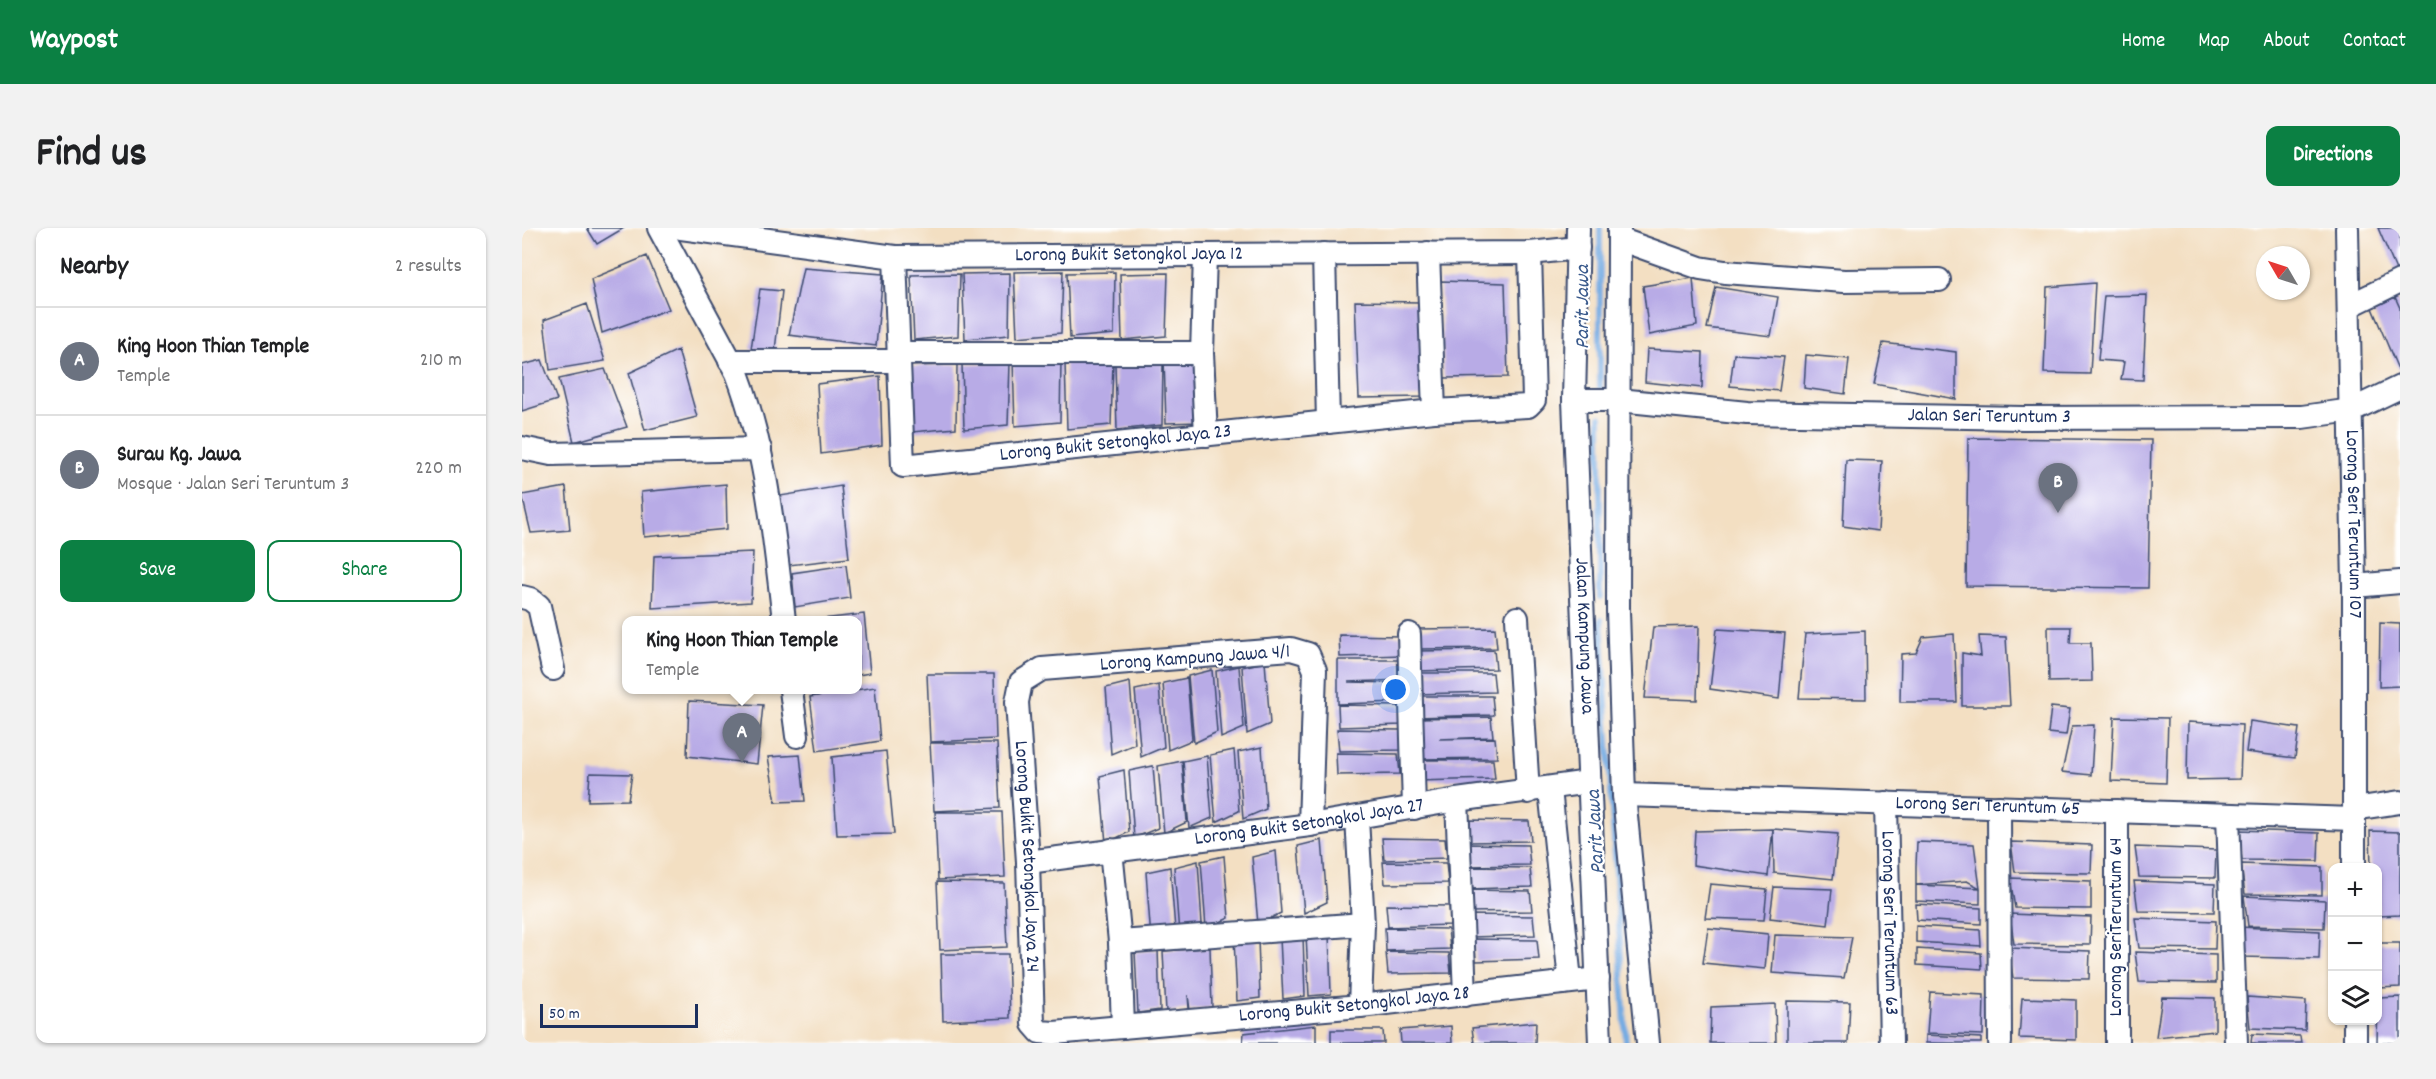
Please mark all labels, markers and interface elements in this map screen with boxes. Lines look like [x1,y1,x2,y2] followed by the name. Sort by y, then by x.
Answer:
[30,22,118,62] text: Waypost
[2121,27,2165,57] text: Home
[2198,27,2230,57] text: Map
[2263,27,2310,57] text: About
[2343,27,2406,57] text: Contact
[36,126,147,186] text: Find us
[2266,126,2400,186] button: Directions
[1015,241,1243,270] street label: Lorong Bukit Setongkol Jaya 12
[2256,246,2310,300] north arrow
[60,249,128,286] text: Nearby
[395,253,462,281] text: 2 results
[1569,264,1599,349] water label: Parit Jawa
[117,332,309,363] text: King Hoon Thian Temple
[74,347,85,375] text: A
[420,347,462,375] text: 210 m
[117,363,170,391] text: Temple
[1907,402,2071,432] street label: Jalan Seri Teruntum 3
[998,418,1233,470] street label: Lorong Bukit Setongkol Jaya 23
[2337,429,2368,618] street label: Lorong Seri Teruntum 107
[117,440,241,471] text: Surau Kg. Jawa
[75,455,84,483] text: B
[415,455,462,483] text: 220 m
[2038,464,2078,513] pin: B
[117,471,349,499] text: Mosque · Jalan Seri Teruntum 3
[60,540,255,602] button: Save
[267,540,462,602] button: Share
[1566,557,1601,715] street label: Jalan Kampung Jawa
[622,616,862,694] popup
[646,626,838,657] text: King Hoon Thian Temple
[1099,638,1291,680] street label: Lorong Kampung Jawa 4/1
[646,657,699,685] text: Temple
[1381,675,1410,704] your location
[722,714,762,763] pin: A
[1006,740,1045,973] street label: Lorong Bukit Setongkol Jaya 24
[1580,788,1614,875] water label: Parit Jawa
[1895,790,2081,824] street label: Lorong Seri Teruntum 65
[1193,792,1426,854] street label: Lorong Bukit Setongkol Jaya 27
[1873,830,1904,1016] street label: Lorong Seri Teruntum 63
[2103,837,2131,1017] street label: Lorong SeriTeruntum 64
[2328,863,2382,1025] map controls
[2328,863,2382,917] button: +
[2328,917,2382,971] button: −
[2328,971,2382,1025] button: layers
[1238,980,1471,1031] street label: Lorong Bukit Setongkol Jaya 28
[540,1001,698,1028] scale bar
[549,1003,580,1026] text: 50 m

